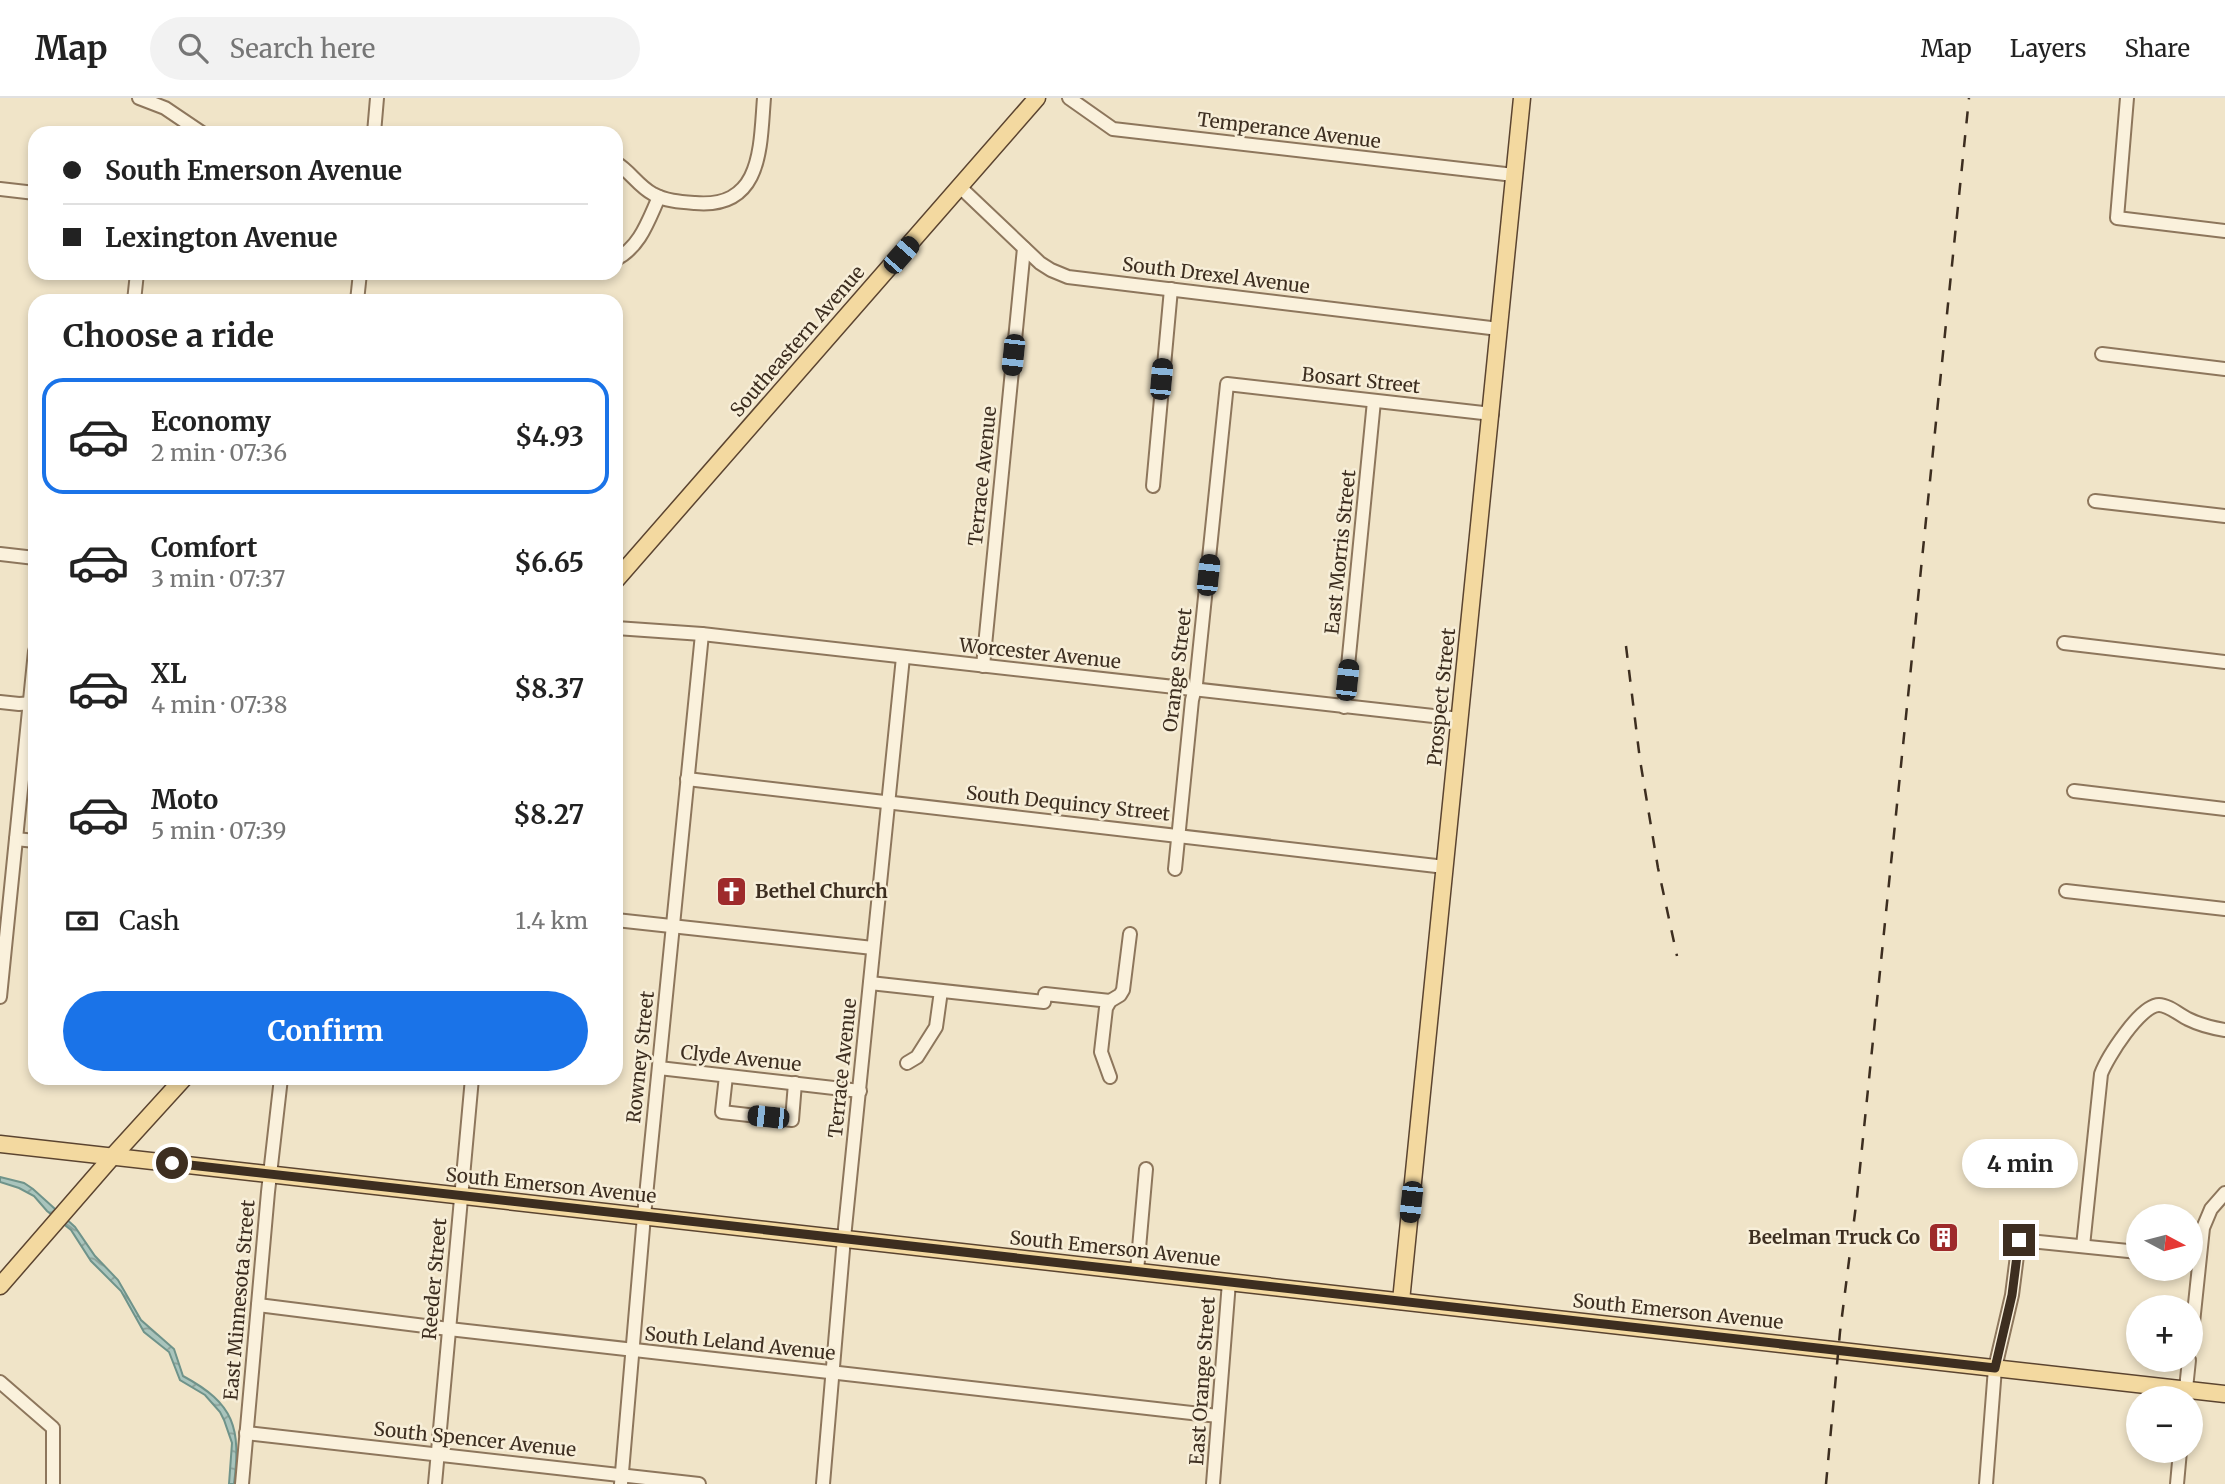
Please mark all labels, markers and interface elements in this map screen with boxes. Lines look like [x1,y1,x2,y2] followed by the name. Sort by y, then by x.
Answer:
[150,17,640,80] search box
[35,28,108,69] text: Map
[174,29,212,67] icon: search
[230,32,375,65] text: Search here
[1921,33,1972,64] text: Map
[2010,33,2086,64] text: Layers
[2124,33,2190,64] text: Share
[1196,107,1382,153] street label: Temperance Avenue
[105,154,402,187] text: South Emerson Avenue
[105,221,338,254] text: Lexington Avenue
[880,232,923,278] car
[1121,252,1311,298] street label: South Drexel Avenue
[725,260,869,422] street label: Southeastern Avenue
[63,316,274,356] text: Choose a ride
[1001,333,1026,377] car
[1149,357,1174,401] car
[1301,362,1422,398] street label: Bosart Street
[67,405,130,468] icon: car
[151,405,271,438] text: Economy
[963,405,1001,547] street label: Terrace Avenue
[515,420,584,453] text: $4.93
[151,438,287,467] text: 2 min · 07:36
[1319,468,1361,635] street label: East Morris Street
[67,531,130,594] icon: car
[151,531,257,564] text: Comfort
[514,546,584,579] text: $6.65
[1196,553,1221,597] car
[151,564,285,593] text: 3 min · 07:37
[1157,606,1197,733] street label: Orange Street
[1422,626,1460,767] street label: Prospect Street
[957,632,1122,673] street label: Worcester Avenue
[67,657,130,720] icon: car
[151,657,187,690] text: XL
[1335,658,1360,702] car
[514,672,584,705] text: $8.37
[151,690,287,719] text: 4 min · 07:38
[965,780,1172,826] street label: South Dequincy Street
[67,783,130,846] icon: car
[151,783,218,816] text: Moto
[513,798,584,831] text: $8.27
[151,816,286,845] text: 5 min · 07:39
[715,874,749,908] church icon: Bethel Church
[755,879,888,903] place label: Bethel Church
[63,902,101,940] icon: cash
[119,904,180,937] text: Cash
[515,906,588,935] text: 1.4 km
[621,989,659,1124] street label: Rowney Street
[63,991,588,1071] button: Confirm
[823,997,861,1139] street label: Terrace Avenue
[679,1040,803,1076] street label: Clyde Avenue
[747,1104,790,1130] car
[1961,1138,2077,1188] callout: 4 min
[156,1147,188,1179] route start
[1987,1149,2053,1178] text: 4 min
[444,1162,658,1208] street label: South Emerson Avenue
[1399,1180,1424,1224] car
[218,1198,260,1401] street label: East Minnesota Street
[2126,1204,2203,1281] north arrow
[2126,1204,2203,1463] map controls
[417,1216,451,1341] street label: Reeder Street
[1926,1220,1960,1254] building icon: Beelman Truck Co
[2003,1224,2035,1256] route end
[1008,1225,1222,1271] street label: South Emerson Avenue
[1748,1225,1920,1249] place label: Beelman Truck Co
[1571,1288,1785,1334] street label: South Emerson Avenue
[1184,1295,1220,1466] street label: East Orange Street
[2126,1295,2203,1372] button: +
[643,1321,837,1365] street label: South Leland Avenue
[2126,1386,2203,1463] button: −
[373,1416,577,1462] street label: South Spencer Avenue

